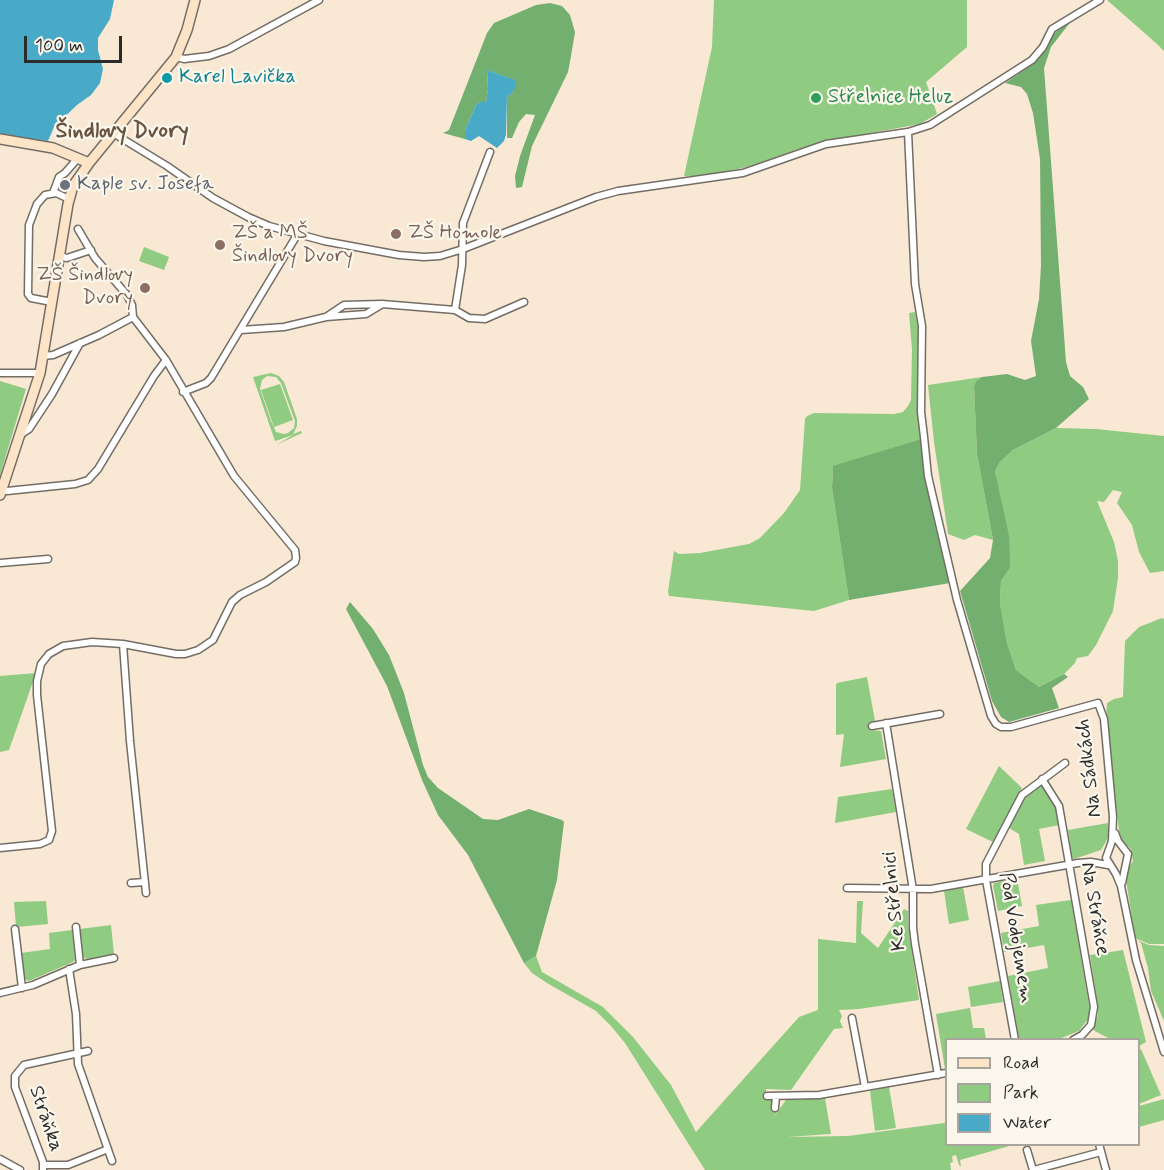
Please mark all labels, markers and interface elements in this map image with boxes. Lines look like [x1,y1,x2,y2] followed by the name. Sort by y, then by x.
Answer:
[27,24,124,62] scale bar
[35,34,83,58] text: 100 m
[179,66,296,90] place label: Karel Lavička
[160,71,174,85] marker: Karel Lavička
[828,86,953,110] place label: Střelnice Heluz
[809,91,823,105] marker: Střelnice Heluz
[55,119,189,145] district label: Šindlovy Dvory
[77,173,214,197] place label: Kaple sv. Josefa
[58,178,72,192] marker: Kaple sv. Josefa
[232,222,353,269] place label: ZŠ a MŠ Šindlovy Dvory
[408,222,502,246] place label: ZŠ Homole
[389,227,403,241] marker: ZŠ Homole
[213,238,227,252] marker: ZŠ a MŠ Šindlovy Dvory
[37,264,133,311] place label: ZŠ Šindlovy Dvory
[138,281,152,295] marker: ZŠ Šindlovy Dvory
[1072,717,1108,819] street label: Na Sádkách
[878,850,912,952] street label: Ke Střelnici
[1074,860,1114,958] street label: Na Stráňce
[993,871,1037,1005] street label: Pod Vodojemem
[945,1038,1140,1146] legend
[1003,1051,1039,1075] text: Road
[1003,1081,1039,1105] text: Park
[23,1083,67,1155] street label: Stráňka
[1003,1111,1051,1135] text: Water

